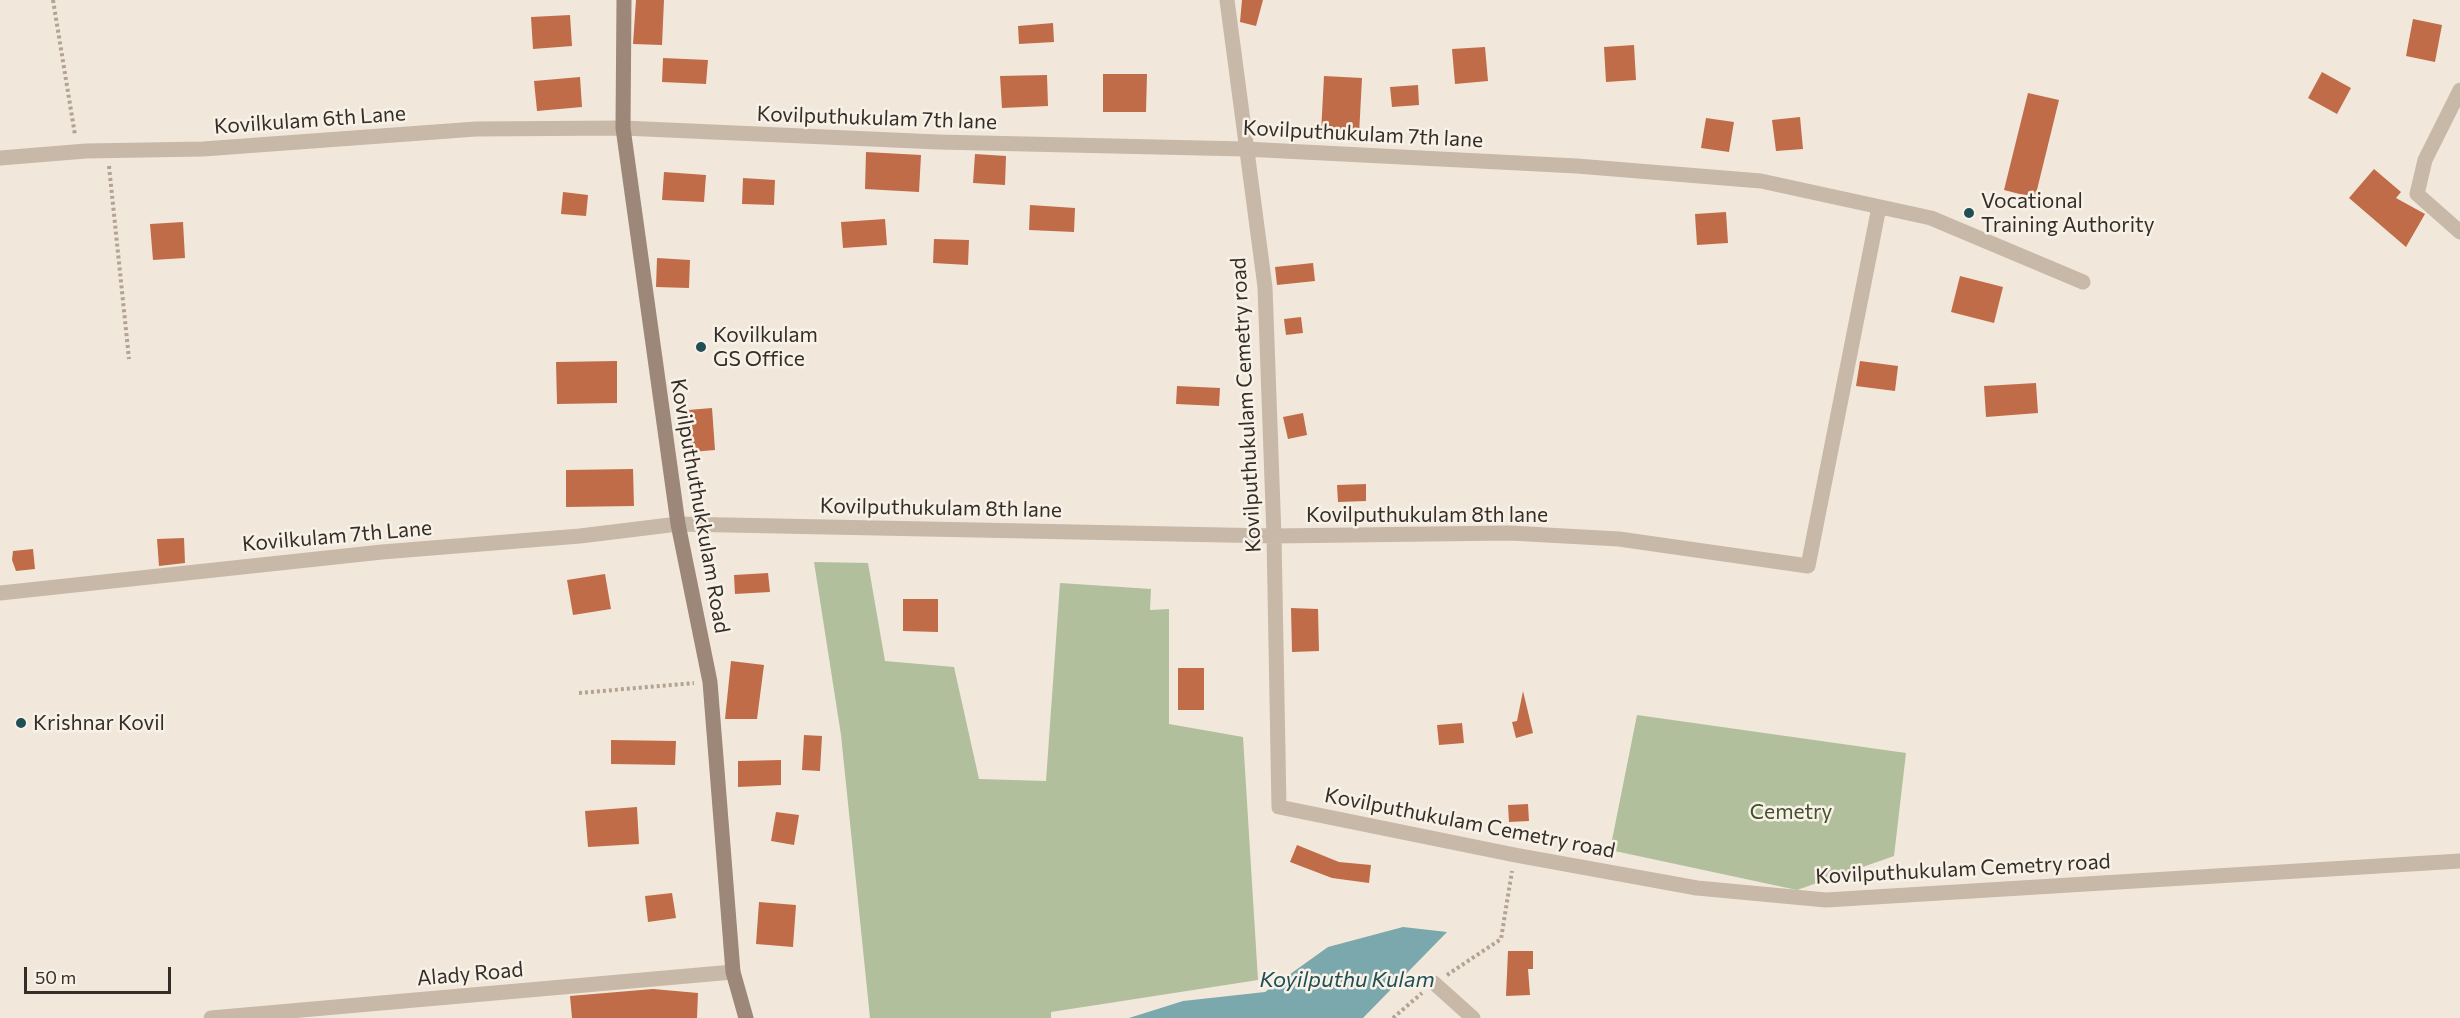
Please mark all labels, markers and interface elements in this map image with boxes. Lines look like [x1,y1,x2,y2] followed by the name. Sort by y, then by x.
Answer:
[213,101,407,139] street label: Kovilkulam 6th Lane
[756,101,998,135] street label: Kovilputhukulam 7th lane
[1242,115,1484,153] street label: Kovilputhukulam 7th lane
[1981,188,2155,238] place label: Vocational Training Authority
[1962,206,1976,220] marker: Vocational Training Authority
[1226,257,1266,553] street label: Kovilputhukulam Cemetry road
[713,322,818,372] place label: Kovilkulam GS Office
[694,340,708,354] marker: Kovilkulam GS Office
[665,377,735,635] street label: Kovilputhuthukkulam Road
[820,493,1062,523] street label: Kovilputhukulam 8th lane
[1306,502,1548,528] street label: Kovilputhukulam 8th lane
[241,515,433,557] street label: Kovilkulam 7th Lane
[33,710,165,736] place label: Krishnar Kovil
[14,716,28,730] marker: Krishnar Kovil
[1323,782,1617,864] street label: Kovilputhukulam Cemetry road
[1750,799,1832,825] park label: Cemetry
[1815,849,2111,889] street label: Kovilputhukulam Cemetry road
[27,955,174,993] scale bar
[416,957,524,991] street label: Alady Road
[35,966,76,988] text: 50 m
[1259,967,1435,993] water label: Koyilputhu Kulam

